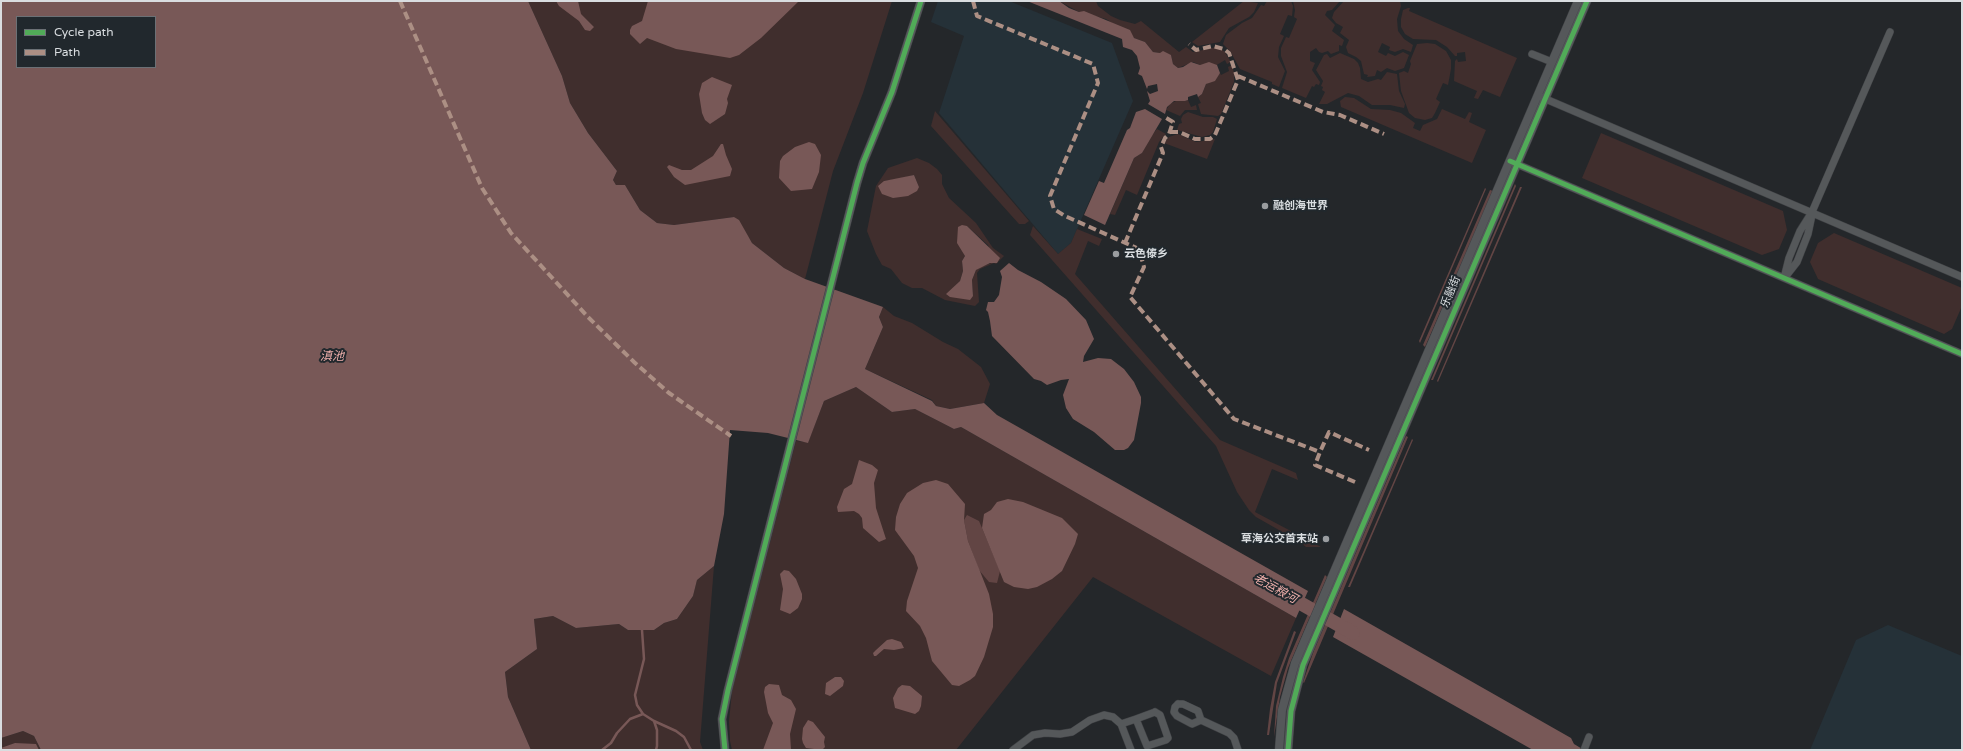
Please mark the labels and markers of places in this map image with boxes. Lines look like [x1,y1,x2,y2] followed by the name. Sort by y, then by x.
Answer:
[1273,199,1328,213] place label: 融创海世界
[1260,201,1270,211] marker: 融创海世界
[1124,247,1168,261] place label: 云色傣乡
[1111,249,1121,259] marker: 云色傣乡
[1241,532,1318,546] place label: 草海公交首末站
[1321,534,1331,544] marker: 草海公交首末站

